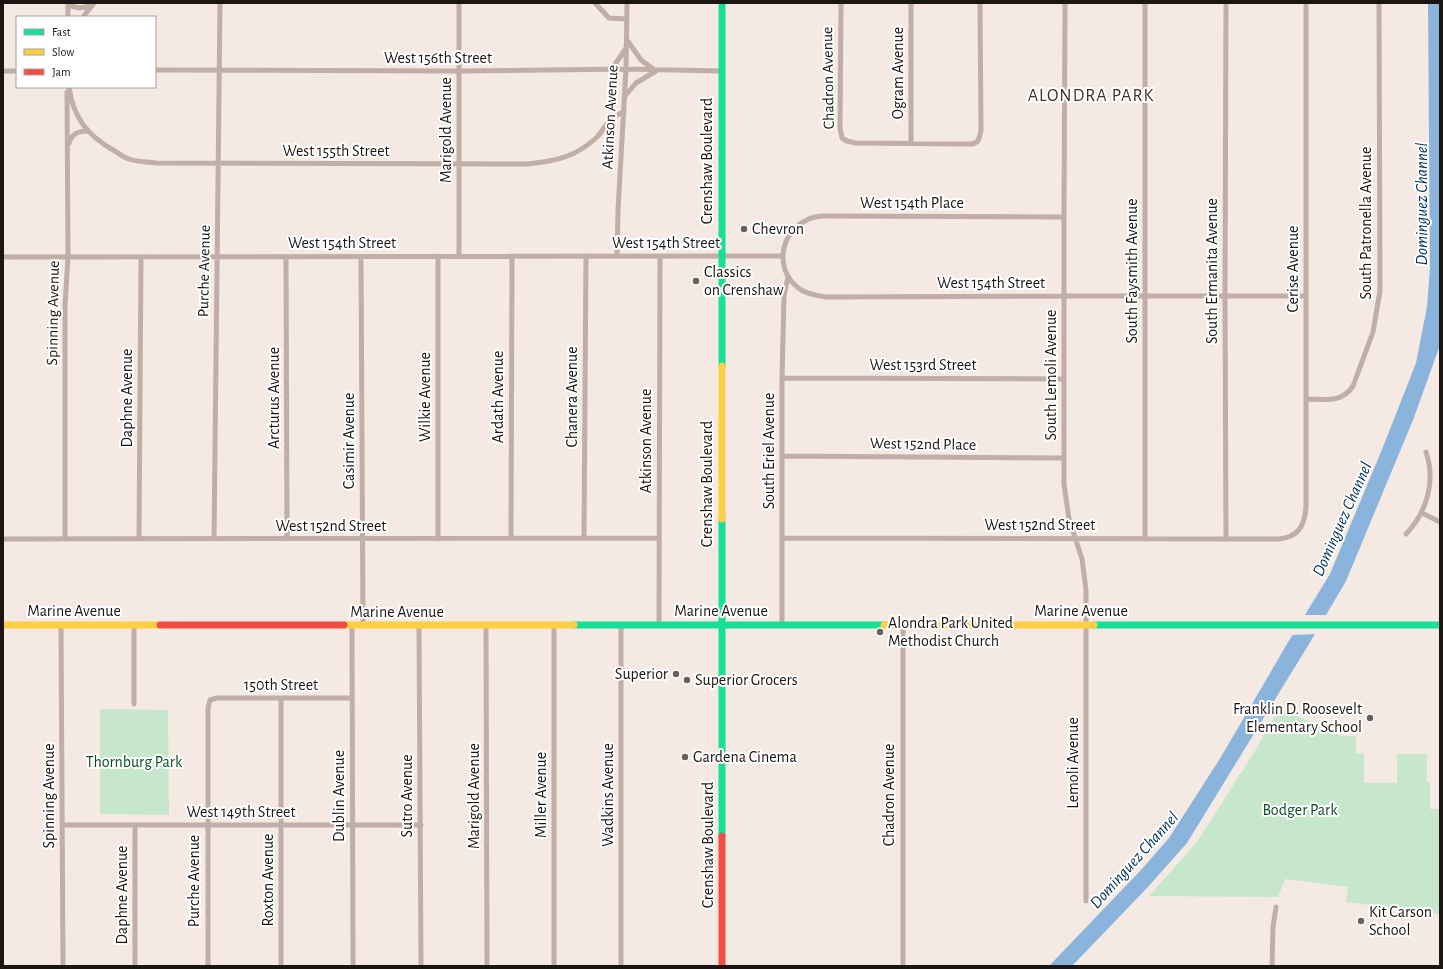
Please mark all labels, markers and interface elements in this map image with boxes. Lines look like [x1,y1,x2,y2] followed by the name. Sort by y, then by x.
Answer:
[16,16,156,88] legend
[52,26,71,38] text: Fast
[819,27,837,129] street label: Chadron Avenue
[890,27,906,119] street label: Ogram Avenue
[52,46,74,58] text: Slow
[384,50,492,66] street label: West 156th Street
[599,64,621,170] street label: Atkinson Avenue
[52,66,71,78] text: Jam
[438,77,454,183] street label: Marigold Avenue
[1028,87,1154,105] district label: ALONDRA PARK
[699,98,715,224] street label: Crenshaw Boulevard
[1413,142,1430,266] water label: Dominguez Channel
[282,143,390,159] street label: West 155th Street
[1358,147,1374,299] street label: South Patronella Avenue
[860,195,964,211] street label: West 154th Place
[1124,198,1141,344] street label: South Faysmith Avenue
[1204,198,1220,344] street label: South Ermanita Avenue
[752,221,804,237] place label: Chevron
[739,224,749,234] marker: Chevron
[195,225,213,317] street label: Purche Avenue
[1285,226,1301,313] street label: Cerise Avenue
[288,235,396,251] street label: West 154th Street
[612,235,720,251] street label: West 154th Street
[44,260,62,366] street label: Spinning Avenue
[704,264,784,298] place label: Classics on Crenshaw
[937,275,1045,291] street label: West 154th Street
[691,276,701,286] marker: Classics on Crenshaw
[1043,310,1059,440] street label: South Lemoli Avenue
[564,346,580,448] street label: Chanera Avenue
[266,347,282,449] street label: Arcturus Avenue
[119,349,135,447] street label: Daphne Avenue
[490,351,506,443] street label: Ardath Avenue
[417,352,433,442] street label: Wilkie Avenue
[869,357,977,373] street label: West 153rd Street
[638,389,654,493] street label: Atkinson Avenue
[341,393,357,489] street label: Casimir Avenue
[761,393,777,509] street label: South Eriel Avenue
[699,421,715,547] street label: Crenshaw Boulevard
[870,435,976,453] street label: West 152nd Place
[1309,459,1375,579] water label: Dominguez Channel
[985,517,1095,533] street label: West 152nd Street
[276,518,386,534] street label: West 152nd Street
[27,603,121,619] street label: Marine Avenue
[674,603,768,619] street label: Marine Avenue
[1034,603,1128,619] street label: Marine Avenue
[350,604,444,620] street label: Marine Avenue
[888,615,1013,649] place label: Alondra Park United Methodist Church
[875,627,885,637] marker: Alondra Park United Methodist Church
[615,666,669,682] place label: Superior
[671,669,681,679] marker: Superior
[695,672,798,688] place label: Superior Grocers
[682,675,692,685] marker: Superior Grocers
[244,677,318,693] street label: 150th Street
[1233,701,1362,736] place label: Franklin D. Roosevelt Elementary School
[1365,713,1375,723] marker: Franklin D. Roosevelt Elementary School
[1065,717,1081,809] street label: Lemoli Avenue
[41,743,57,849] street label: Spinning Avenue
[466,743,482,849] street label: Marigold Avenue
[600,743,616,847] street label: Wadkins Avenue
[881,744,897,846] street label: Chadron Avenue
[693,749,797,765] place label: Gardena Cinema
[331,750,347,842] street label: Dublin Avenue
[533,752,549,838] street label: Miller Avenue
[680,752,690,762] marker: Gardena Cinema
[86,754,183,770] park label: Thornburg Park
[399,754,415,838] street label: Sutro Avenue
[700,782,716,908] street label: Crenshaw Boulevard
[1262,802,1338,818] park label: Bodger Park
[186,804,296,820] street label: West 149th Street
[1086,809,1182,911] water label: Dominguez Channel
[260,834,276,926] street label: Roxton Avenue
[186,835,202,927] street label: Purche Avenue
[114,846,130,944] street label: Daphne Avenue
[1369,904,1432,938] place label: Kit Carson School
[1356,916,1366,926] marker: Kit Carson School

